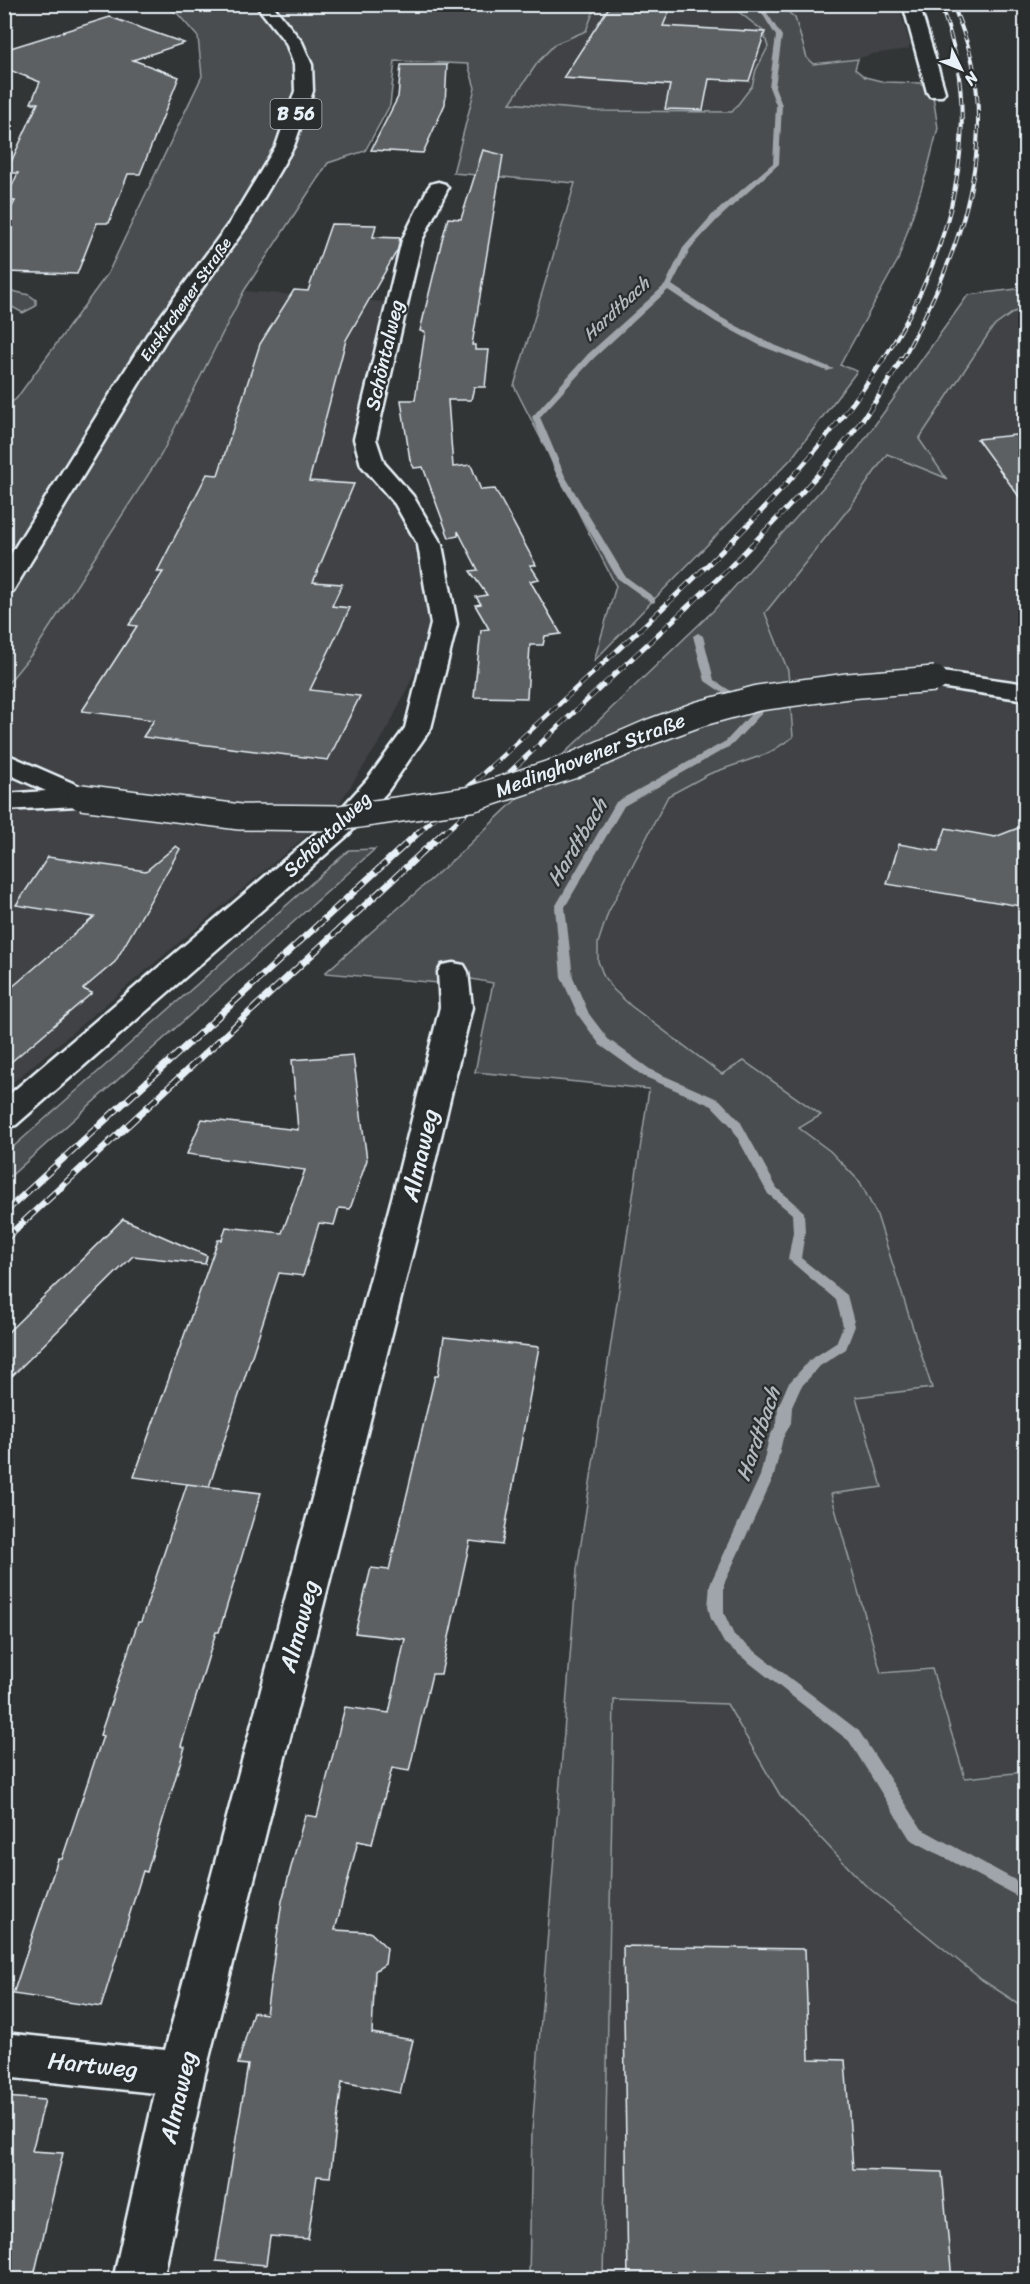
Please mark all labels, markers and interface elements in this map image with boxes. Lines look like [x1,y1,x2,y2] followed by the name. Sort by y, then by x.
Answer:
[931,39,991,99] north arrow
[957,64,987,93] text: N
[270,99,322,129] road number: B 56
[132,231,239,368] street label: Euskirchener Straße
[575,268,658,349] water label: Hardtbach
[355,296,414,414] street label: Schöntalweg
[490,703,691,808] street label: Medinghovener Straße
[275,783,380,886] street label: Schöntalweg
[536,789,619,893] water label: Hardtbach
[389,1104,451,1207] street label: Almaweg
[724,1380,792,1486] water label: Hardtbach
[266,1575,331,1678] street label: Almaweg
[46,2039,140,2091] street label: Hartweg
[147,2046,209,2149] street label: Almaweg

